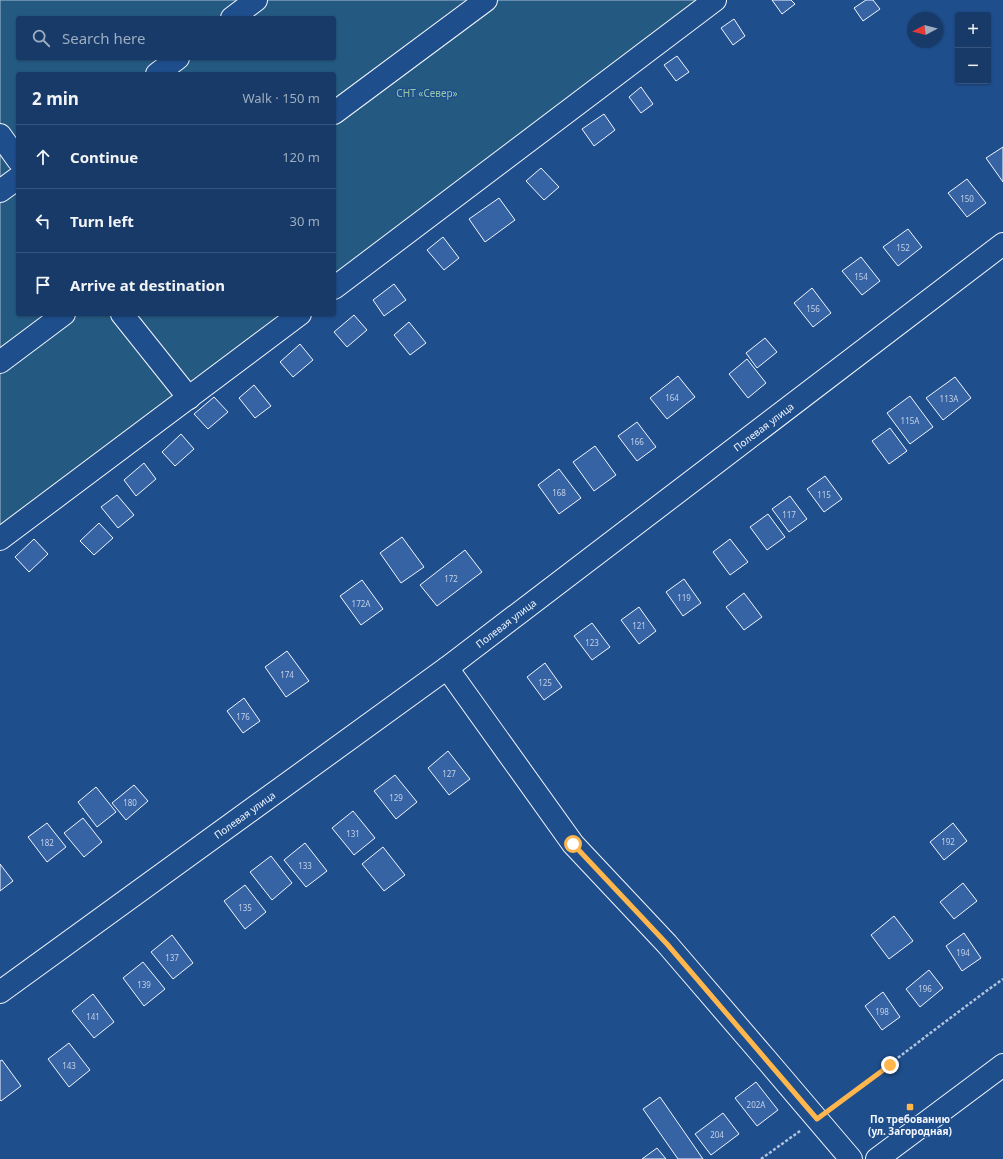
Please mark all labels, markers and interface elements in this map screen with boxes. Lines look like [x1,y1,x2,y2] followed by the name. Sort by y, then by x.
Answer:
[907,12,943,48] north arrow
[955,12,991,84] map controls
[955,12,991,48] button: +
[16,16,336,60] search box
[30,27,52,49] icon: search
[62,28,145,48] text: Search here
[955,48,991,84] button: −
[396,86,458,100] park label: СНТ «Север»
[32,87,79,110] text: 2 min
[242,89,320,107] text: Walk · 150 m
[32,146,54,168] icon: ahead
[70,147,138,167] text: Continue
[282,148,320,166] text: 120 m
[960,193,974,204] house number: 150
[32,210,54,232] icon: left
[70,211,134,231] text: Turn left
[290,212,320,230] text: 30 m
[896,242,910,253] house number: 152
[854,271,868,282] house number: 154
[32,274,54,296] icon: arrive
[70,275,225,295] text: Arrive at destination
[806,303,820,314] house number: 156
[665,392,679,403] house number: 164
[940,393,959,404] house number: 113А
[730,399,797,454] street label: Полевая улица
[901,415,920,426] house number: 115А
[630,436,644,447] house number: 166
[552,487,566,498] house number: 168
[817,489,831,500] house number: 115
[782,509,796,520] house number: 117
[444,573,458,584] house number: 172
[677,592,691,603] house number: 119
[473,596,539,651] street label: Полевая улица
[352,598,371,609] house number: 172А
[632,620,646,631] house number: 121
[585,637,599,648] house number: 123
[280,669,294,680] house number: 174
[538,677,552,688] house number: 125
[236,711,250,722] house number: 176
[442,768,456,779] house number: 127
[211,788,278,842] street label: Полевая улица
[389,792,403,803] house number: 129
[123,797,137,808] house number: 180
[346,828,360,839] house number: 131
[564,835,582,853] route start
[941,836,955,847] house number: 192
[40,837,54,848] house number: 182
[298,860,312,871] house number: 133
[238,902,252,913] house number: 135
[956,947,970,958] house number: 194
[165,952,179,963] house number: 137
[137,979,151,990] house number: 139
[918,983,932,994] house number: 196
[875,1006,889,1017] house number: 198
[86,1011,100,1022] house number: 141
[881,1056,899,1074] route end
[62,1060,76,1071] house number: 143
[747,1099,766,1110] house number: 202А
[905,1102,915,1112] marker: По требованию (ул. Загородная)
[868,1112,952,1138] place label: По требованию (ул. Загородная)
[710,1129,724,1140] house number: 204

